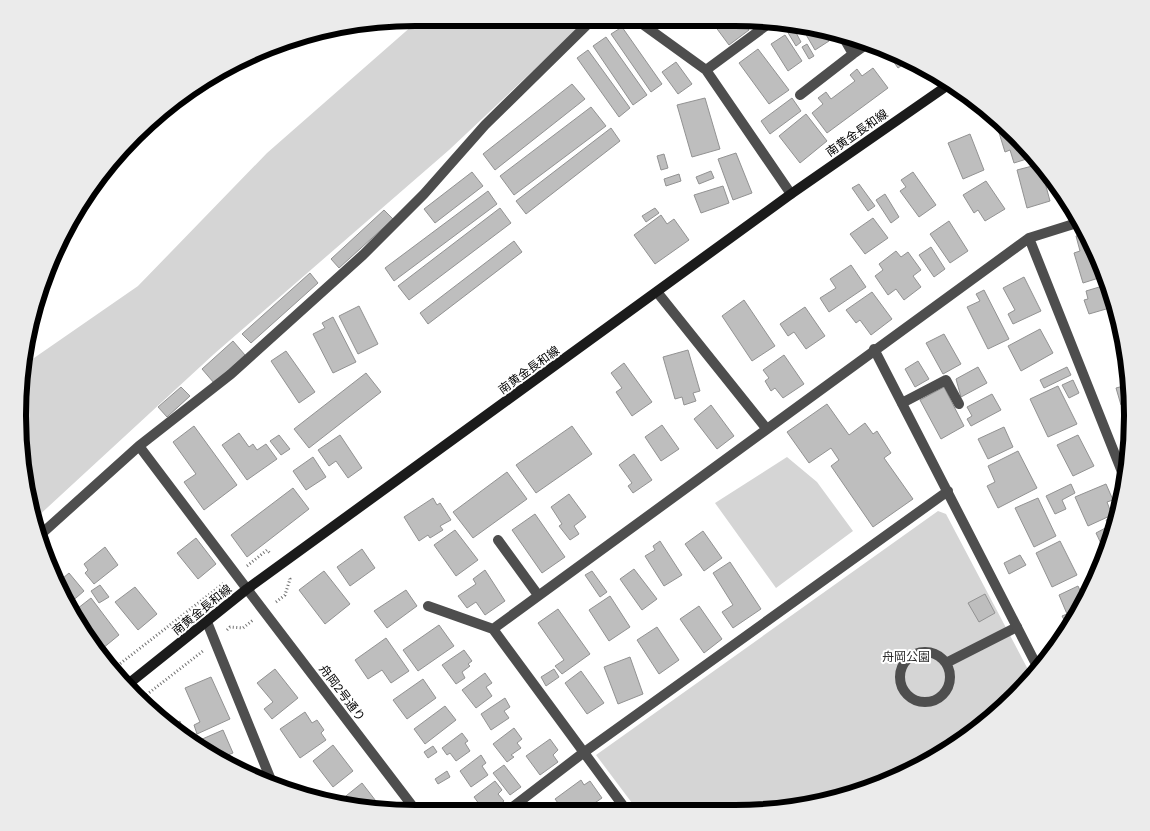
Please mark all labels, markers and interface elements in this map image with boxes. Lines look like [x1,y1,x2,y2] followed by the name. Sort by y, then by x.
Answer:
[823,107,891,159] street label: 南黄金長和線
[496,343,562,397] street label: 南黄金長和線
[170,582,234,638] street label: 南黄金長和線
[882,650,930,664] park label: 舟岡公園
[316,662,368,724] street label: 舟岡2号通り

